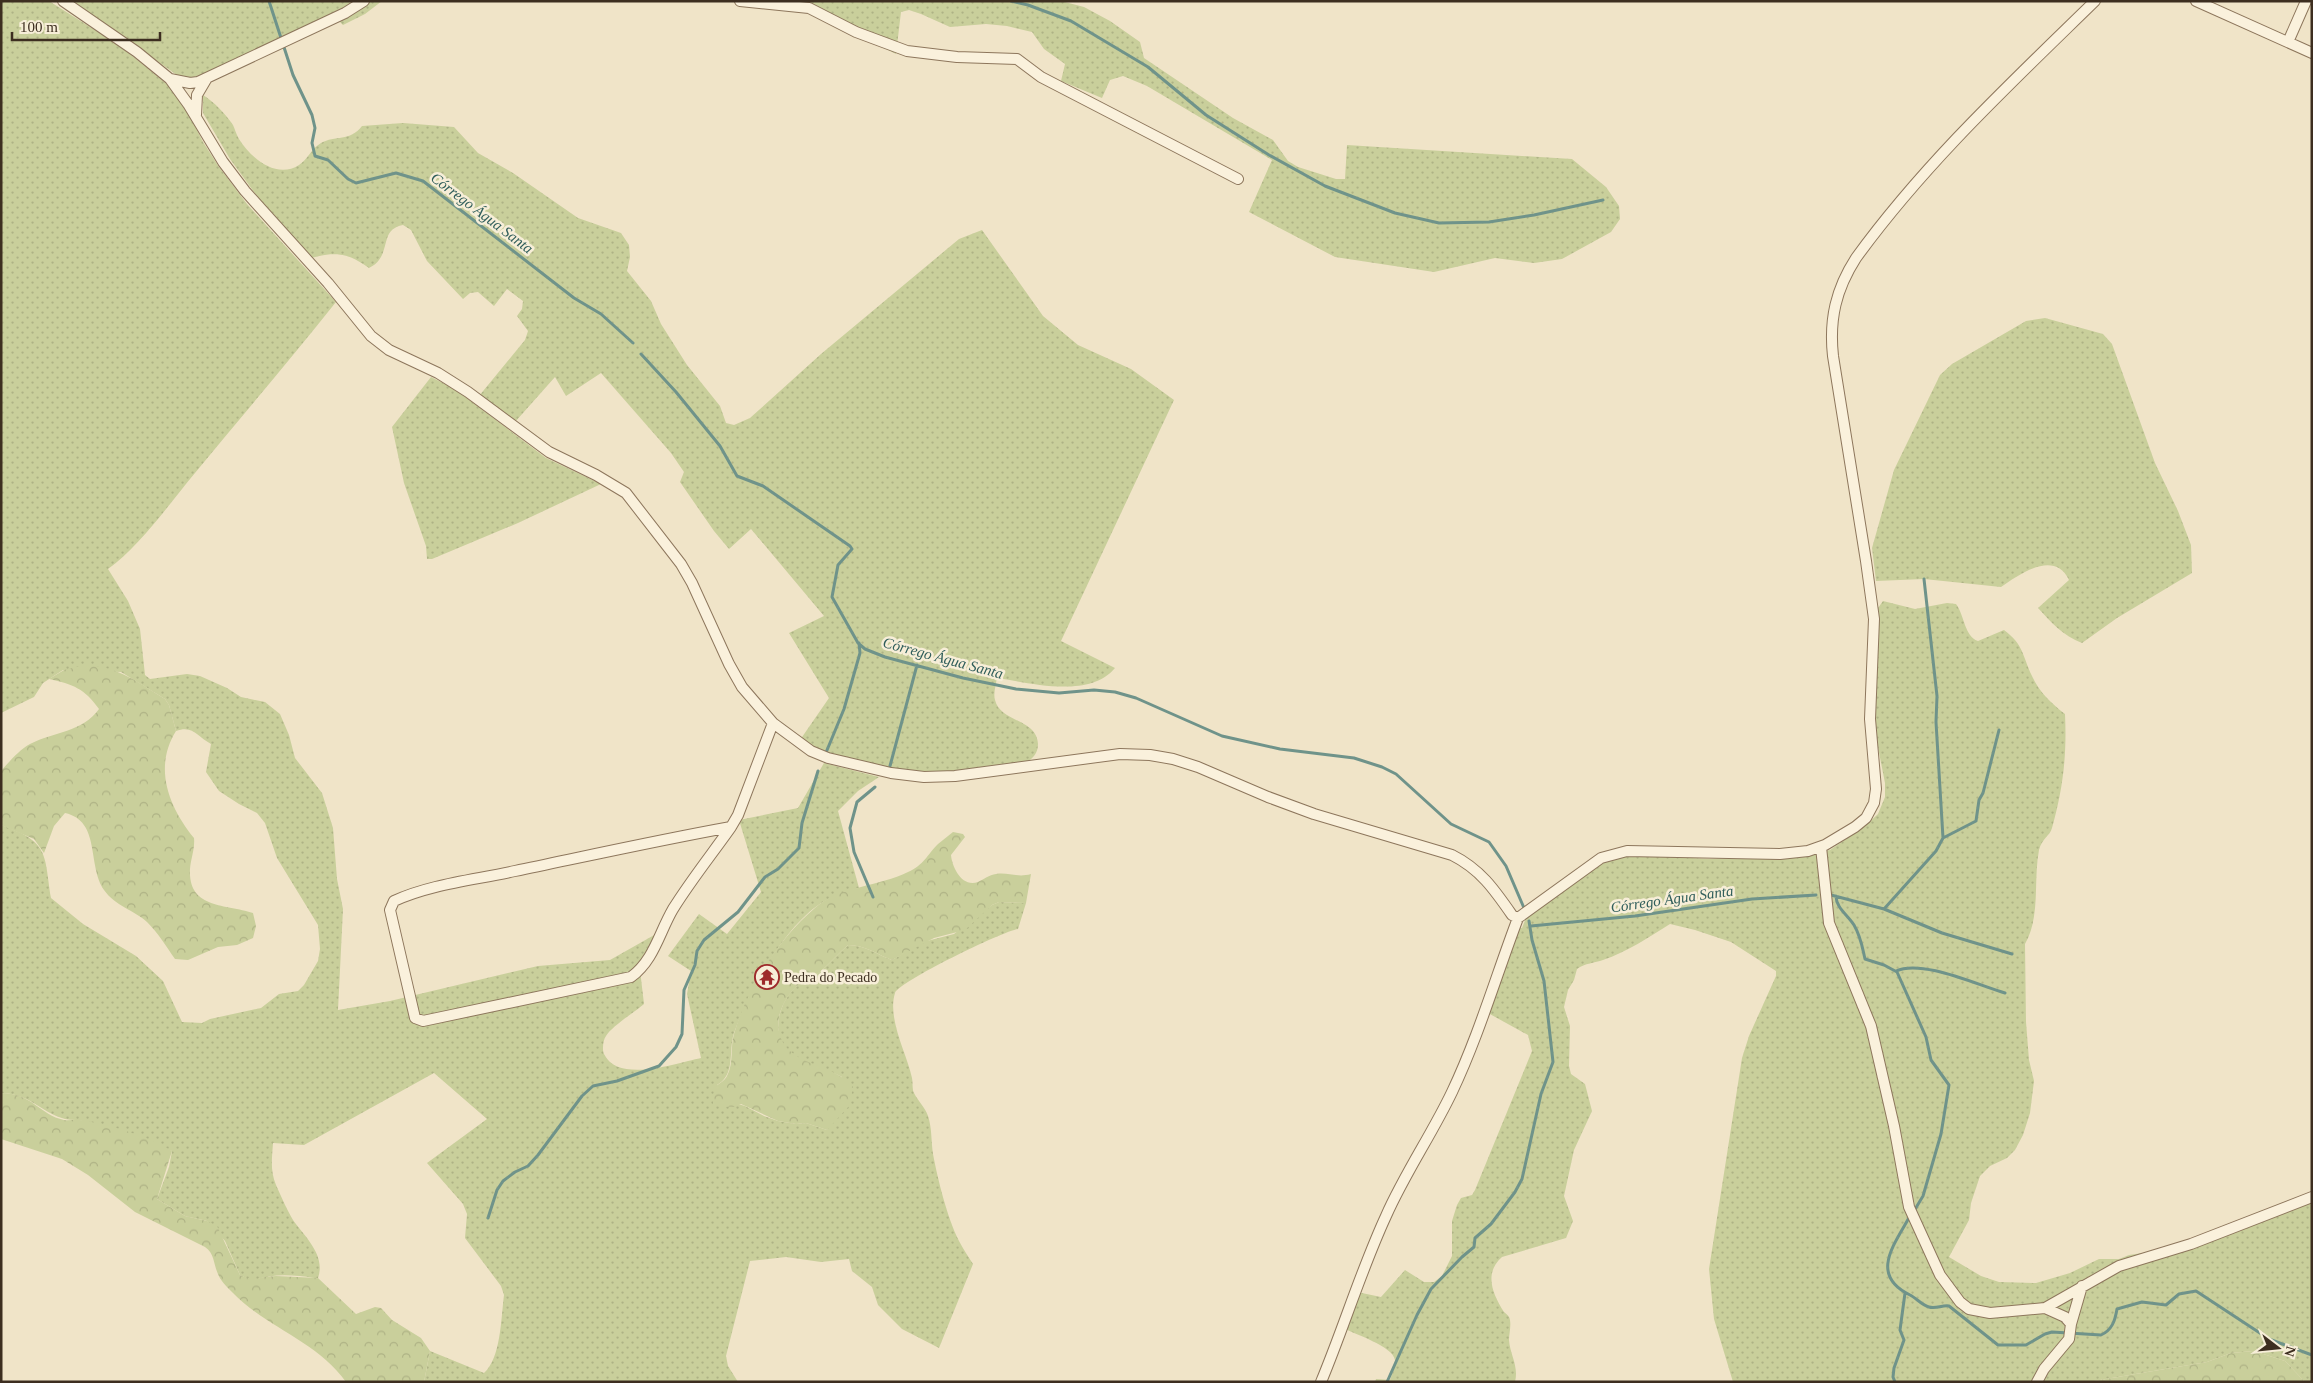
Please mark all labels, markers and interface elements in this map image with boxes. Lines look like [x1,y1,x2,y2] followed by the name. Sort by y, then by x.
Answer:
[12,10,160,42] scale bar
[20,19,58,35] text: 100 m
[428,169,536,257] water label: Córrego Água Santa
[881,634,1005,682] water label: Córrego Água Santa
[1610,882,1734,916] water label: Córrego Água Santa
[754,964,780,990] temple icon: Pedra do Pecado
[784,970,877,985] place label: Pedra do Pecado
[2253,1323,2303,1373] north arrow
[2281,1345,2299,1358] text: N

